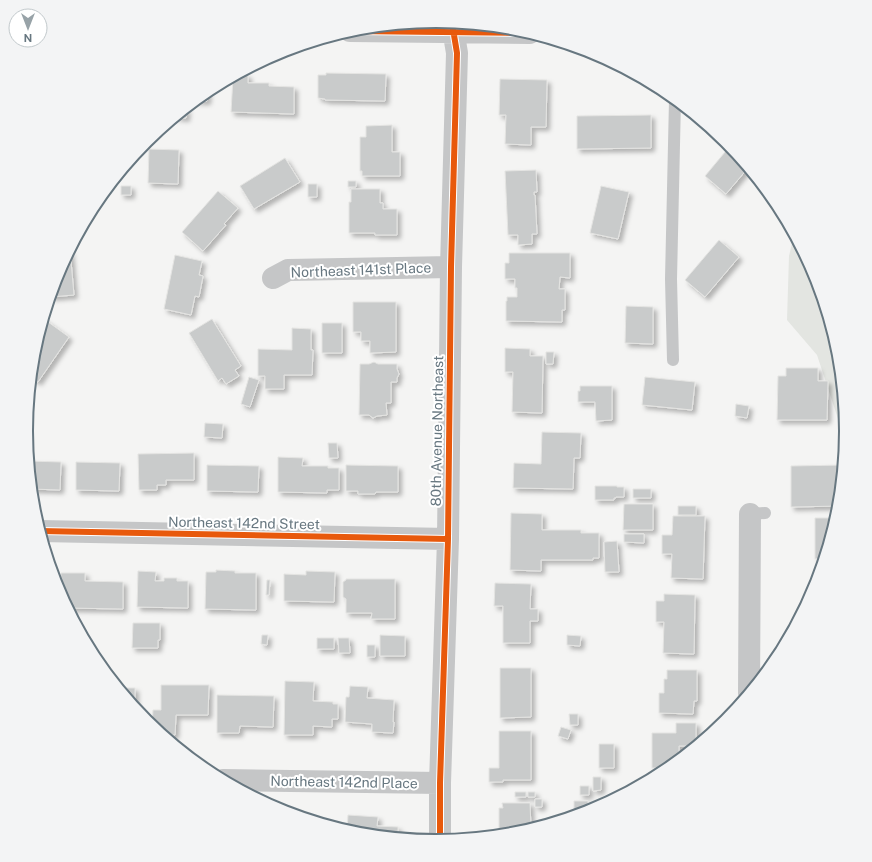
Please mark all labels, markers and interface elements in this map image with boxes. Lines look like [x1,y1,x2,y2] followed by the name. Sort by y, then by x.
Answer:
[8,8,48,48] north arrow
[24,32,32,44] text: N
[290,260,432,280] street label: Northeast 141st Place
[428,355,446,507] street label: 80th Avenue Northeast
[168,514,320,532] street label: Northeast 142nd Street
[270,773,418,791] street label: Northeast 142nd Place

